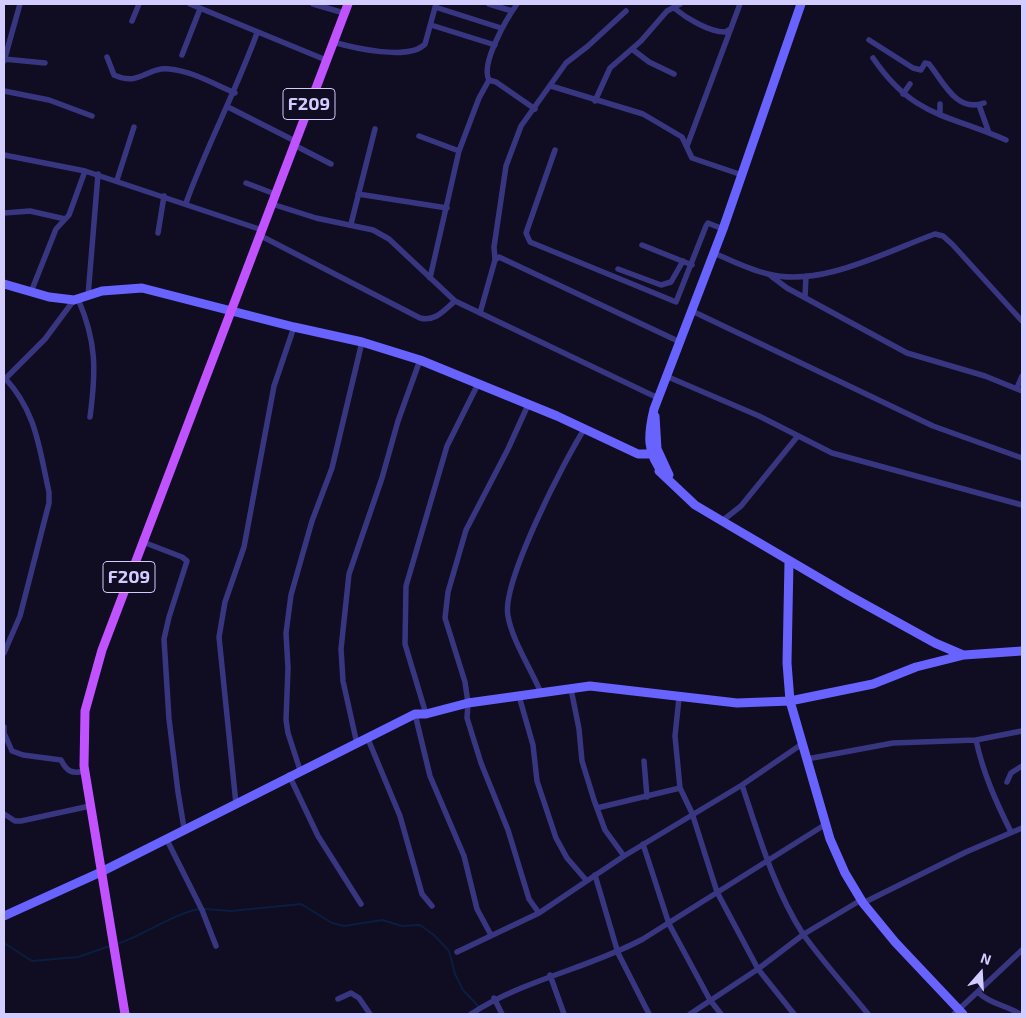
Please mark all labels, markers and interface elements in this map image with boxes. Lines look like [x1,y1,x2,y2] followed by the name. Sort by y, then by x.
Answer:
[283,88,335,120] road number: F209
[103,562,155,592] road number: F209
[956,948,1006,998] north arrow
[978,949,994,968] text: N

